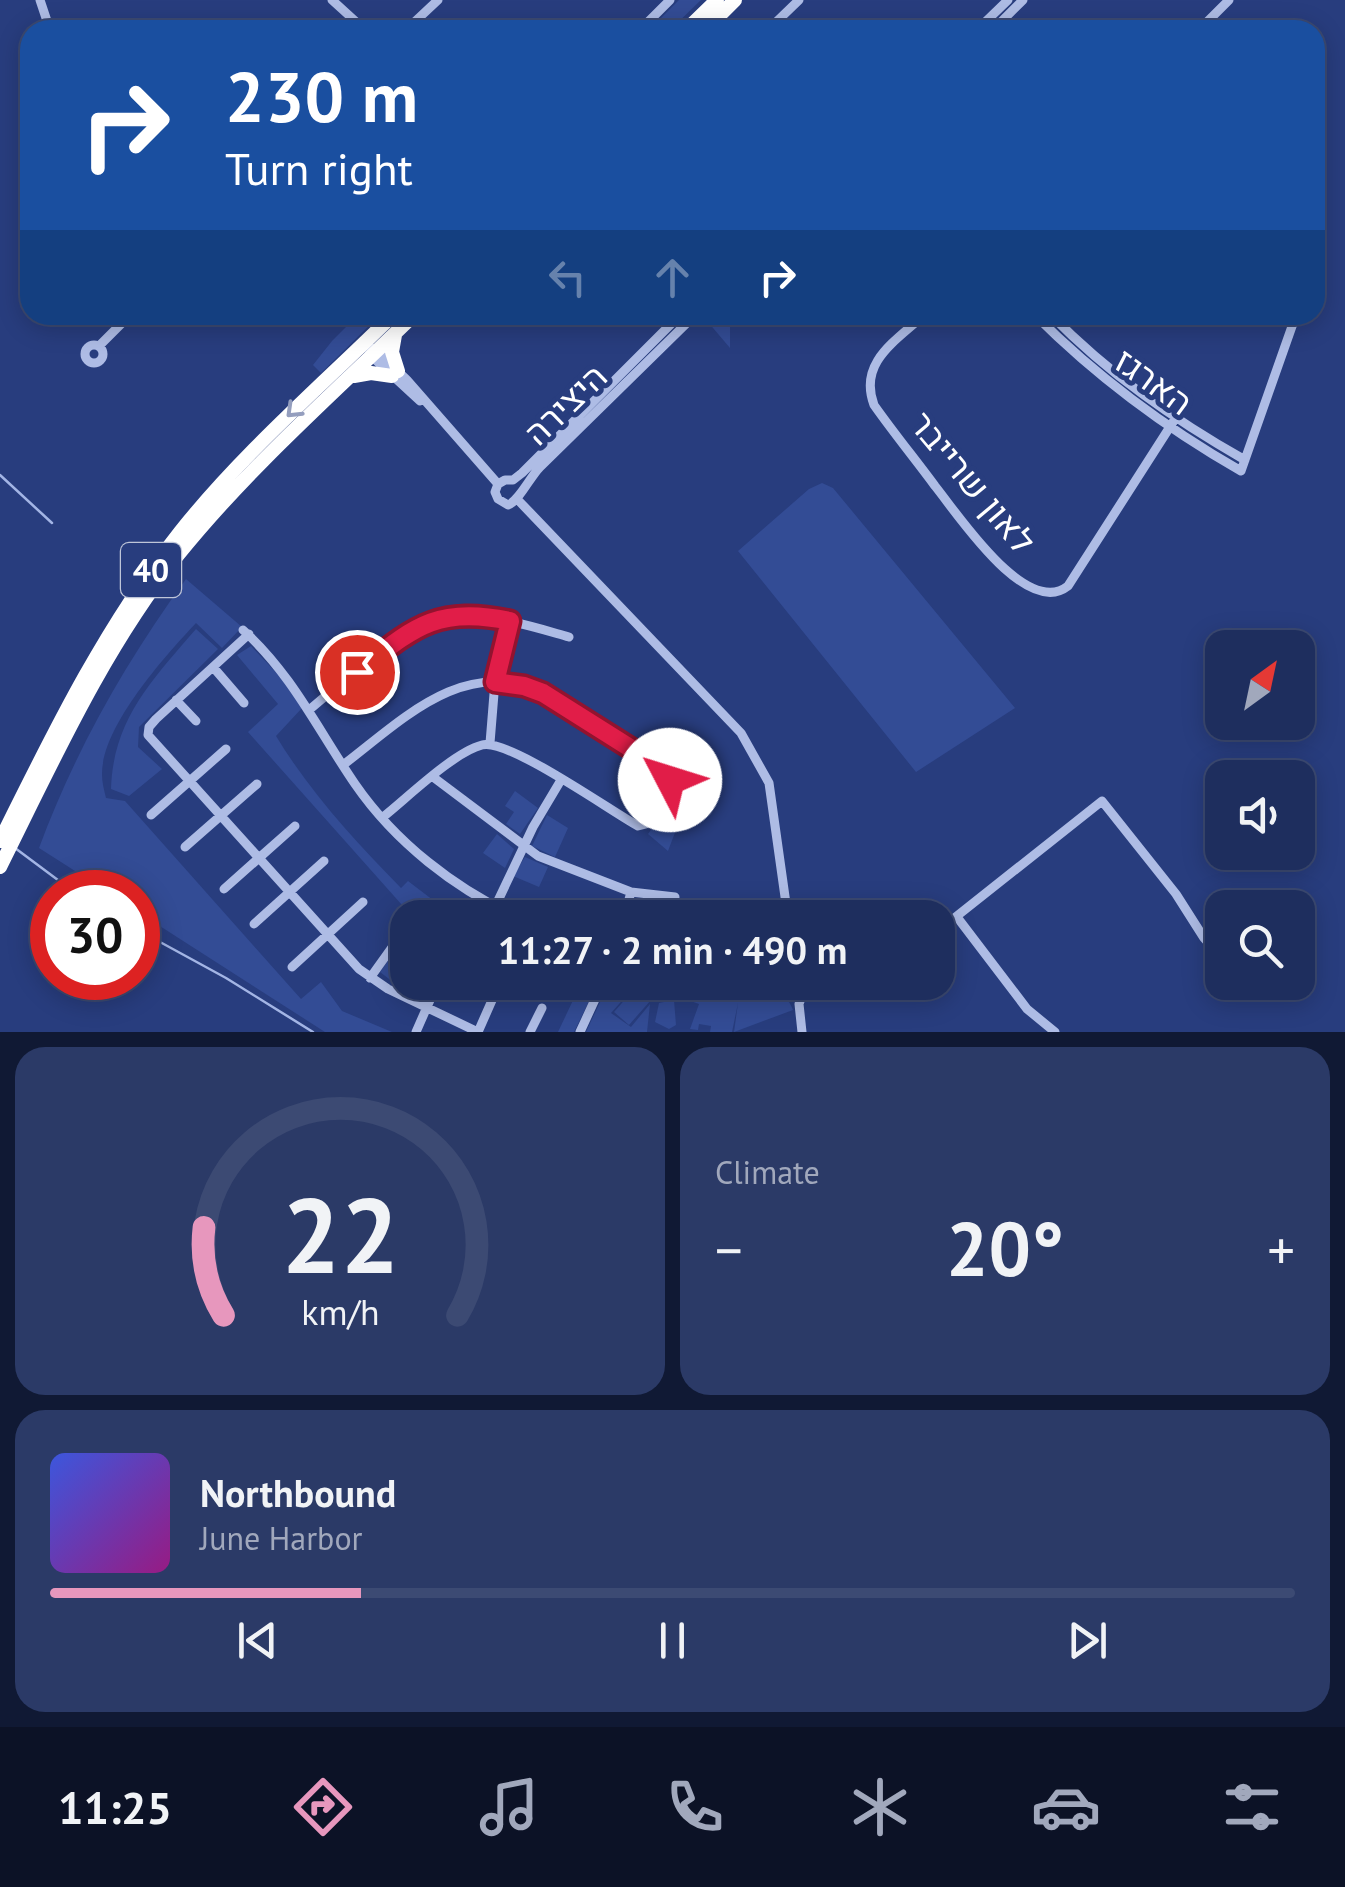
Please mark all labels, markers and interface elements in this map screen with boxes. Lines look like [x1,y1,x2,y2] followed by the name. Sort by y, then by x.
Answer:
[225,51,418,141] text: 230 m
[60,60,190,190] icon: right
[225,139,413,197] text: Turn right
[540,250,595,305] icon: left
[645,250,700,305] icon: ahead
[750,250,805,305] icon: right
[1106,337,1202,425] street label: הארגז
[514,353,616,455] street label: היצירה
[287,399,305,417] one-way arrow
[900,401,1046,563] street label: לאון שרייבר
[121,543,181,597] road number: 40
[315,630,400,715] pin
[1205,630,1315,740] north arrow
[1205,630,1315,1000] map controls
[330,645,385,700] icon: arrive
[618,728,722,832] position arrow
[1205,760,1315,870] button: sound
[30,870,160,1000] speed limit sign: 30
[1205,890,1315,1000] button: search
[498,925,847,974] text: 11:27 · 2 min · 490 m
[715,1151,820,1193] text: Climate
[281,1167,399,1302] text: 22
[946,1200,1064,1297] text: 20°
[715,1214,743,1285] text: −
[1267,1214,1295,1285] text: +
[301,1289,379,1335] text: km/h
[200,1468,396,1517] text: Northbound
[200,1517,362,1559] text: June Harbor
[230,1613,285,1668] icon: previous
[645,1613,700,1668] icon: pause
[1060,1613,1115,1668] icon: next
[288,1772,358,1842] icon: directions
[474,1772,544,1842] icon: music
[660,1772,730,1842] icon: phone
[845,1772,915,1842] icon: climate
[1031,1772,1101,1842] icon: car
[1217,1772,1287,1842] icon: filters
[58,1778,172,1836] text: 11:25

